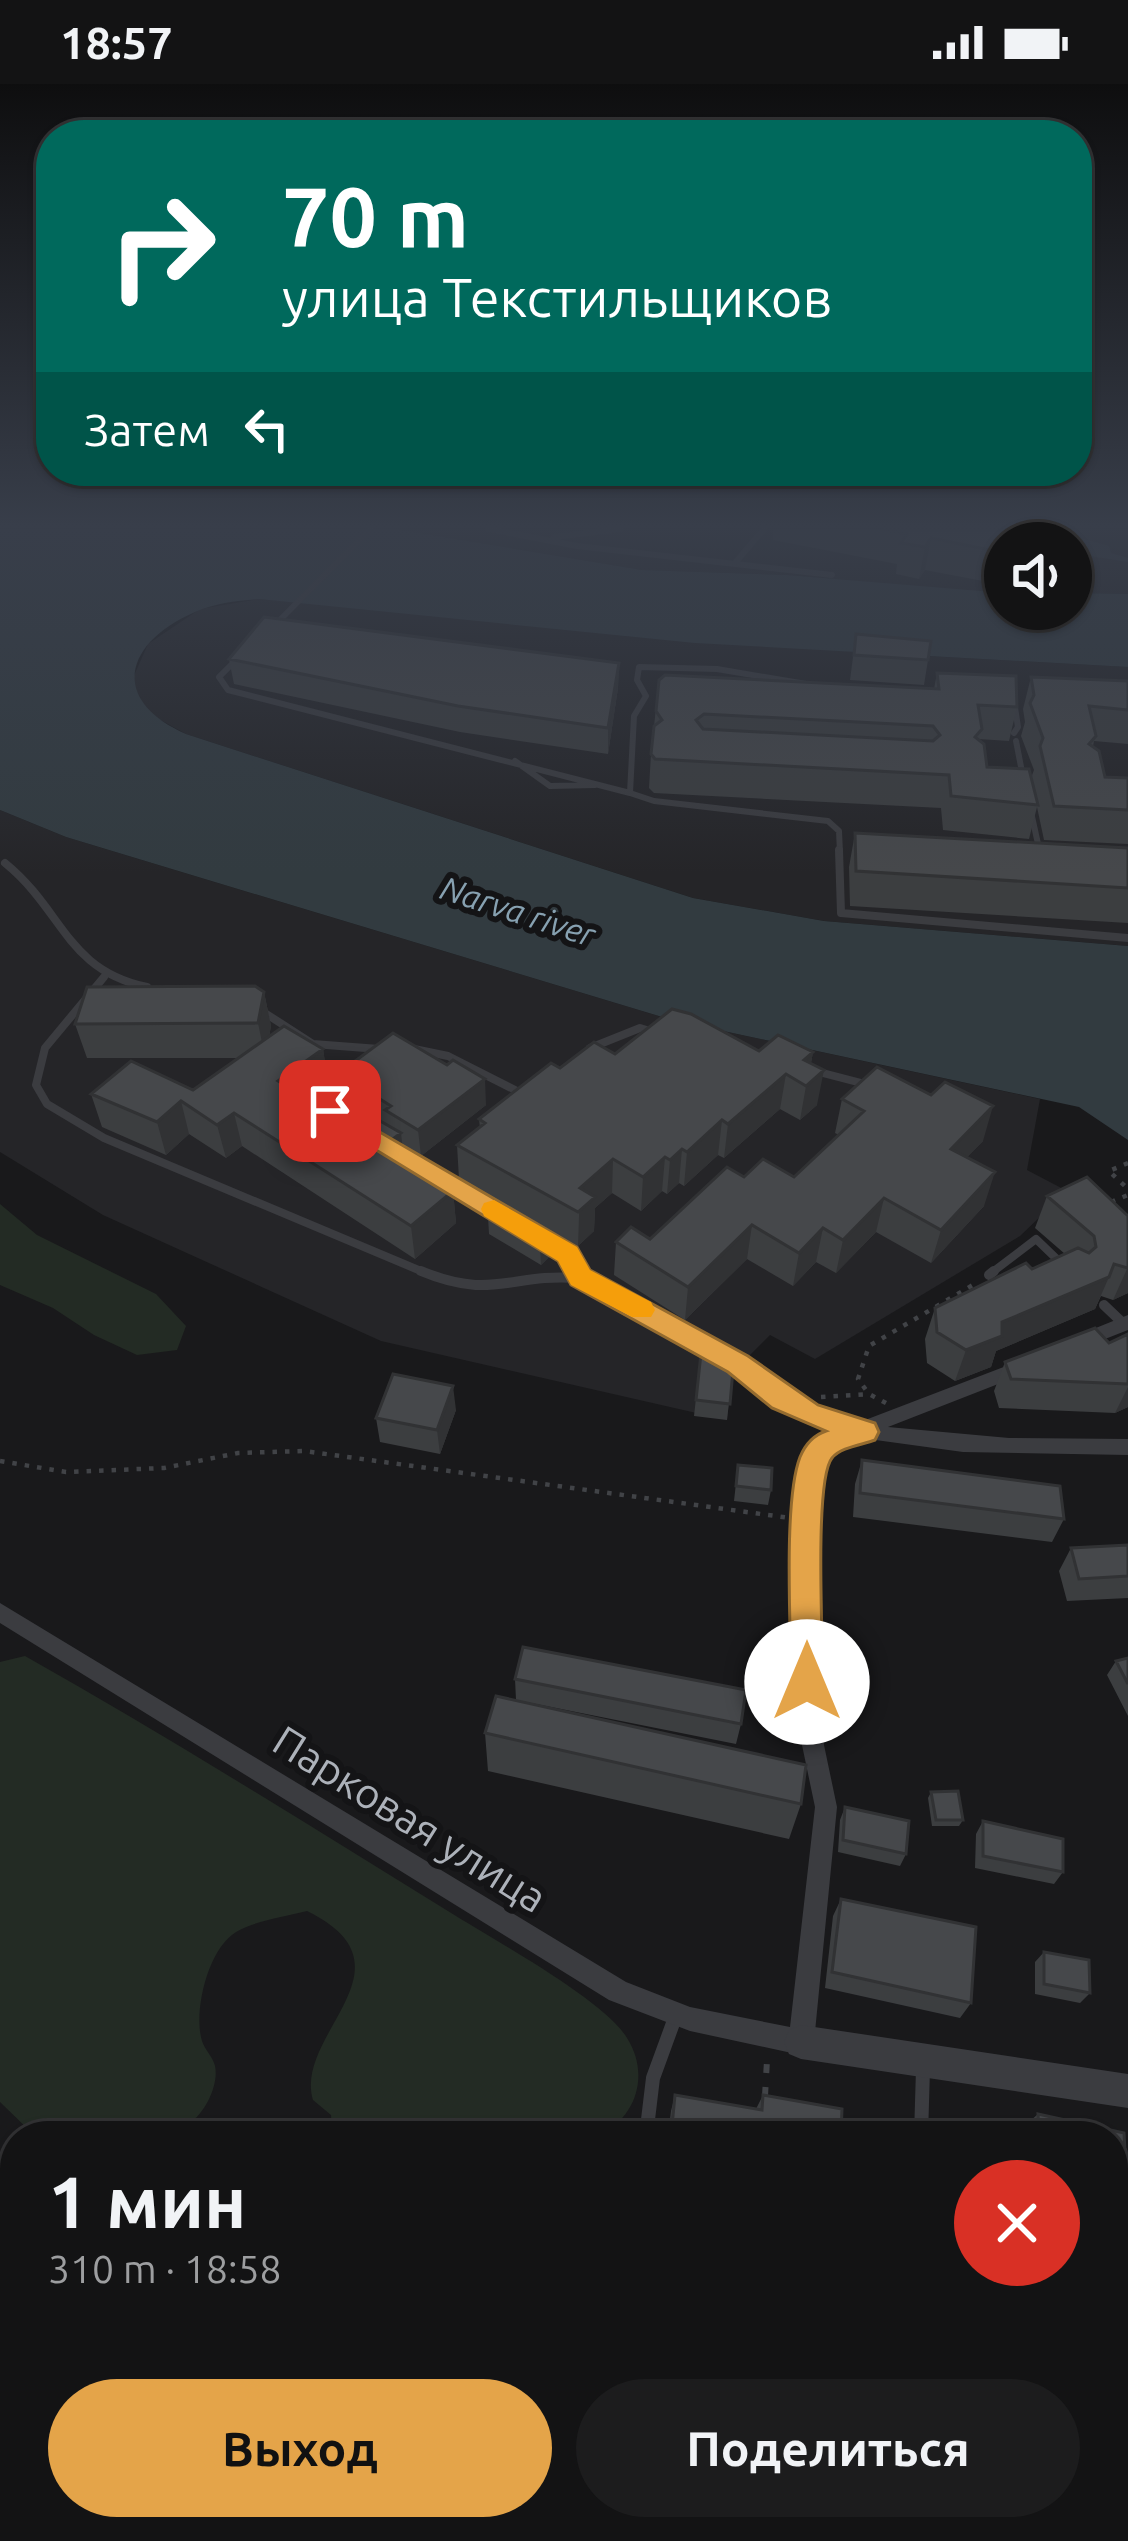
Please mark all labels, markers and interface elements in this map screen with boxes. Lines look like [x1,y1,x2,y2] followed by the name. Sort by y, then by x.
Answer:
[60,17,173,68] text: 18:57
[84,168,240,324] icon: right
[282,169,469,263] text: 70 m
[282,267,832,327] text: улица Текстильщиков
[234,396,300,462] icon: left
[84,404,210,455] text: Затем
[984,522,1092,630] map controls
[984,522,1092,630] button: sound
[436,868,601,953] water label: Narva river
[279,1060,381,1162] pin
[297,1078,363,1144] icon: arrive
[744,1619,870,1745] position arrow
[265,1716,555,1921] street label: Парковая улица
[954,2160,1080,2286] button: close
[48,2161,247,2242] text: 1 мин
[48,2247,282,2290] text: 310 m · 18:58
[48,2379,552,2517] button: Выход
[576,2379,1080,2517] button: Поделиться

